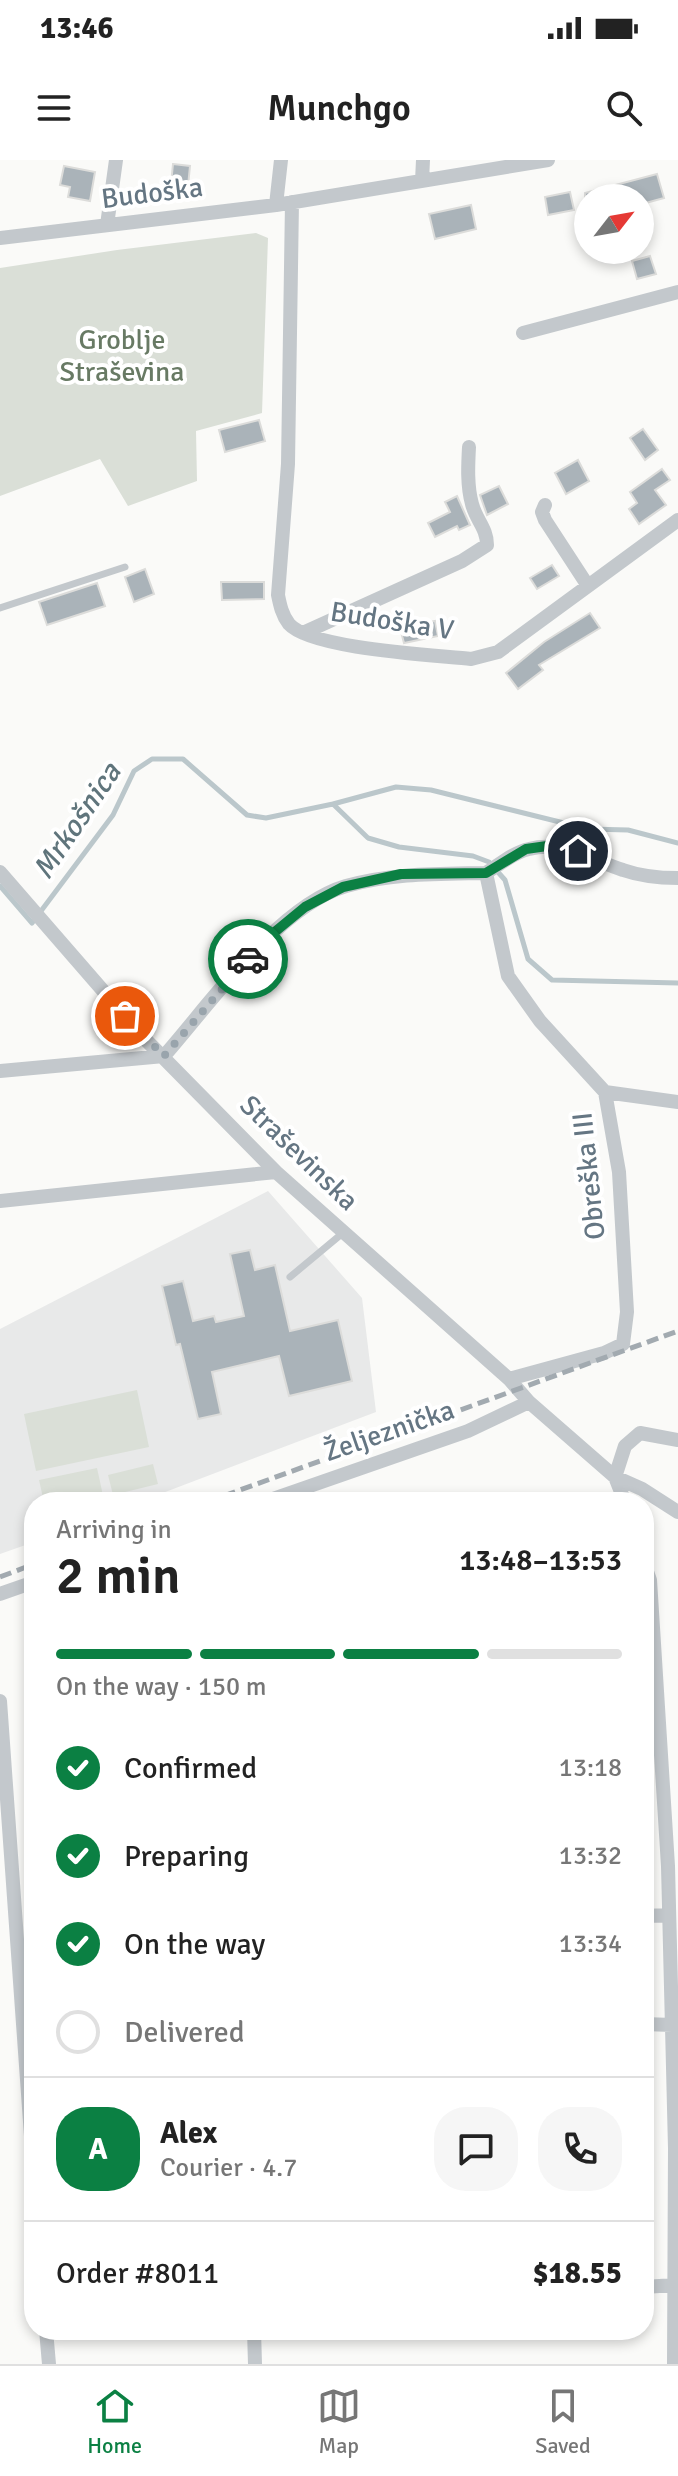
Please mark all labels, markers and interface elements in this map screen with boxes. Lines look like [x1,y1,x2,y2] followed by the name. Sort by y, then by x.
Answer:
[40,10,114,47] text: 13:46
[32,86,76,130] icon: menu
[267,86,411,131] text: Munchgo
[602,86,646,130] icon: search
[99,170,205,216] street label: Budoška
[574,184,654,264] north arrow
[574,184,654,264] map controls
[59,323,185,389] park label: Groblje Straševina
[328,594,456,648] street label: Budoška V
[25,755,130,886] water label: Mrkošnica
[544,817,612,885] pin
[556,829,600,873] icon: home
[208,919,288,999] courier
[226,937,270,981] icon: car
[91,982,159,1050] pin
[103,994,147,1038] icon: bag
[233,1088,365,1218] street label: Straševinska
[565,1110,613,1242] street label: Obreška III
[319,1393,459,1469] street label: Željeznička
[56,1514,172,1546] text: Arriving in
[459,1542,622,1579] text: 13:48–13:53
[56,1544,181,1608] text: 2 min
[56,1671,266,1703] text: On the way · 150 m
[56,1746,100,1790] icon: check
[124,1750,257,1787] text: Confirmed
[559,1752,622,1784] text: 13:18
[56,1834,100,1878] icon: check
[124,1838,249,1875] text: Preparing
[559,1840,622,1872] text: 13:32
[56,1922,100,1966] icon: check
[124,1926,265,1963] text: On the way
[559,1928,622,1960] text: 13:34
[124,2014,245,2051] text: Delivered
[434,2107,518,2191] button: chat
[538,2107,622,2191] button: phone
[160,2115,217,2152] text: Alex
[88,2131,108,2168] text: A
[160,2152,297,2184] text: Courier · 4.7
[56,2255,219,2292] text: Order #8011
[532,2255,622,2292] text: $18.55
[87,2384,142,2459] tab: Home
[317,2384,361,2459] tab: Map
[535,2384,591,2459] tab: Saved

